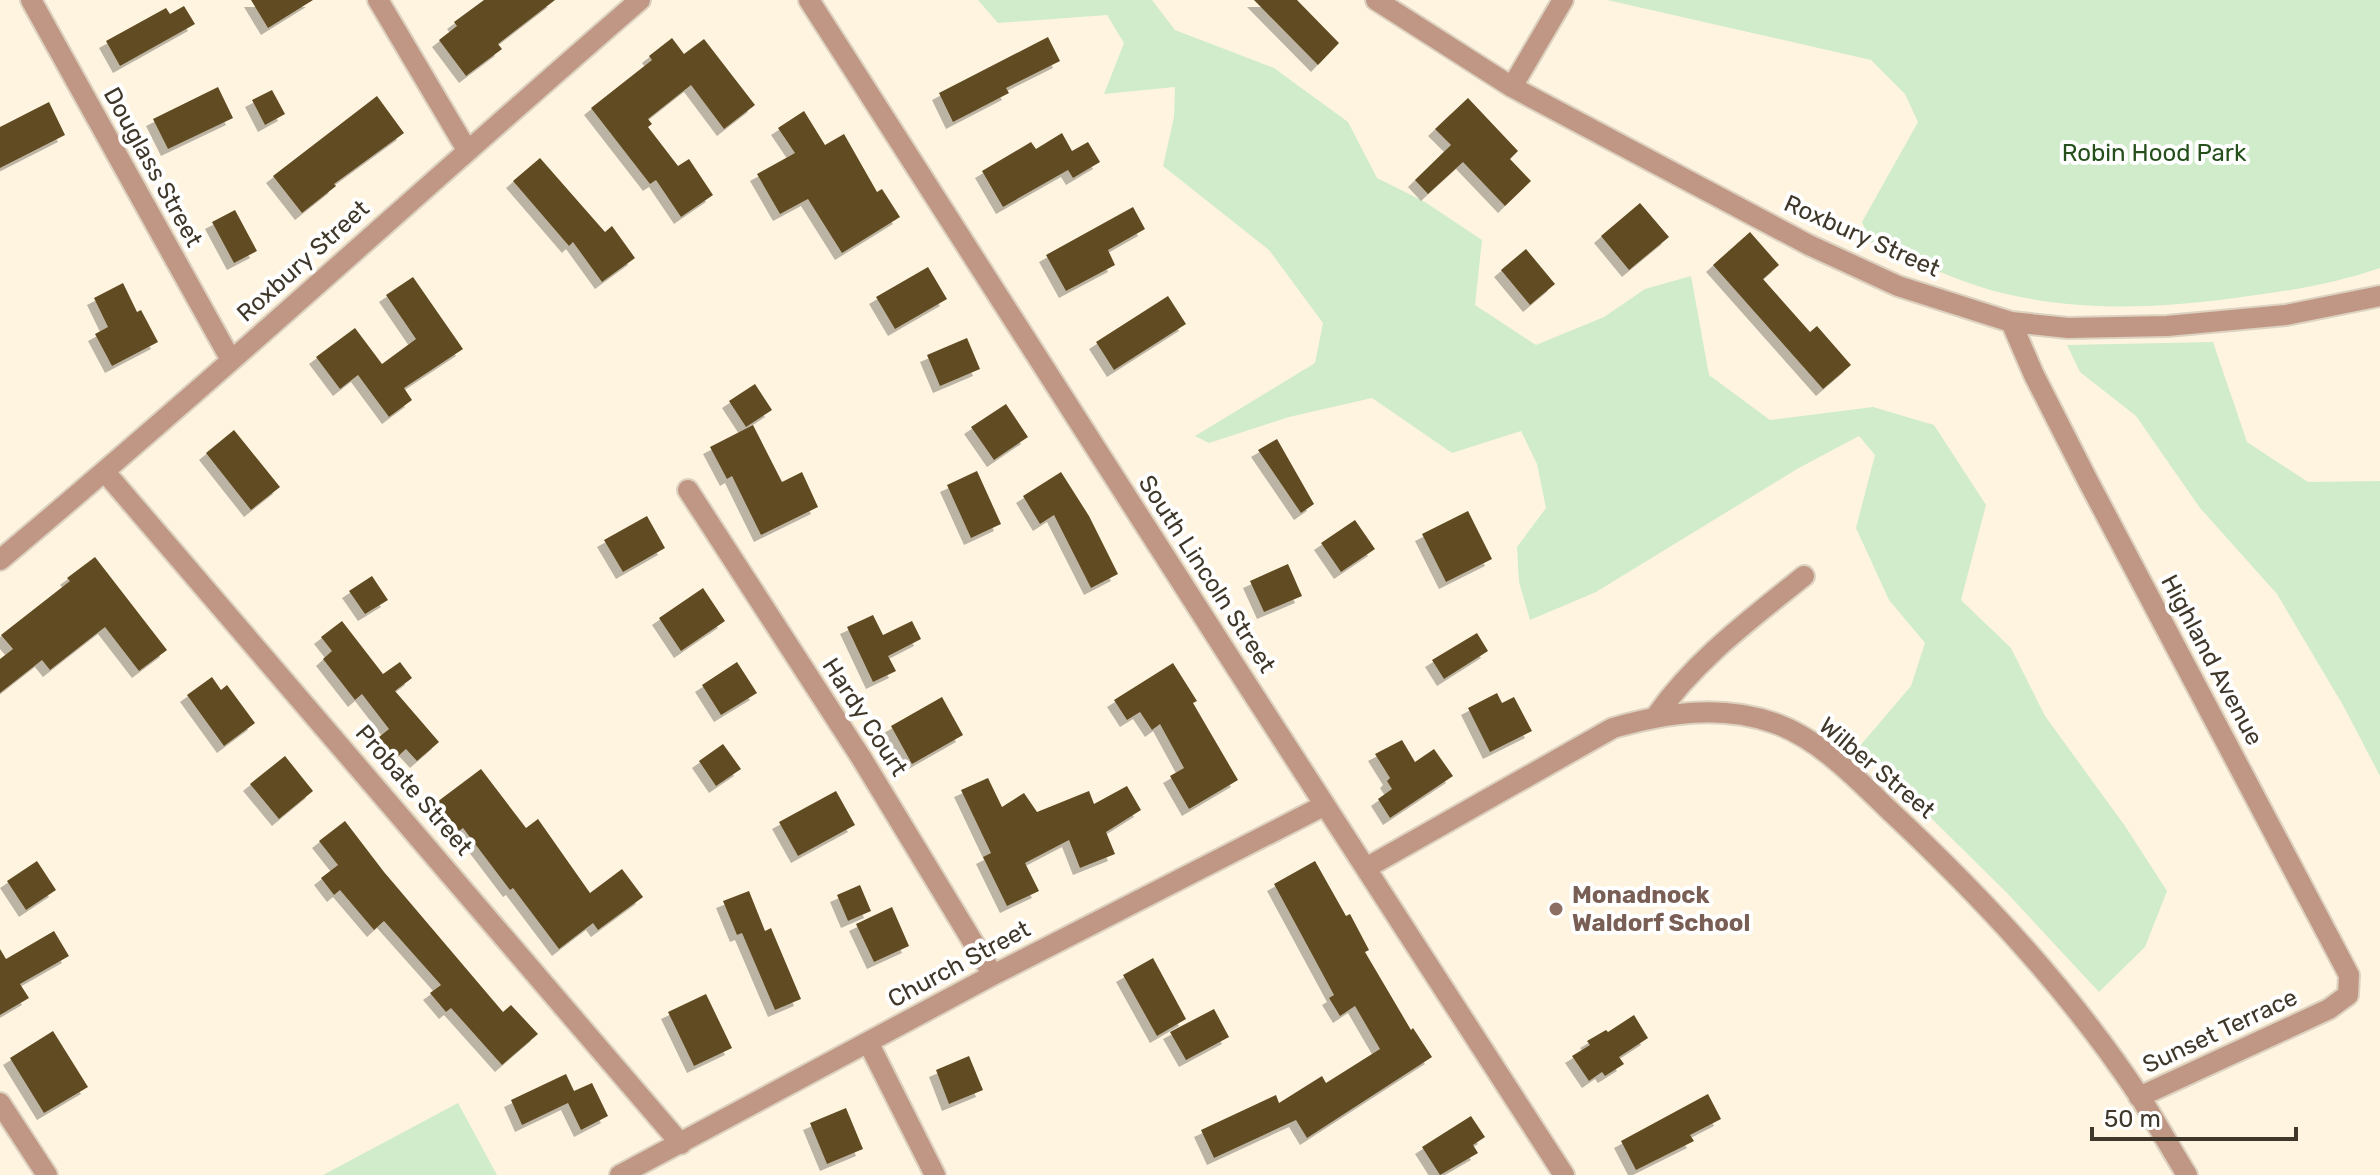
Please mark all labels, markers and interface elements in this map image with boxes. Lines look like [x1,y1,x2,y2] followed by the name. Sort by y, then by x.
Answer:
[98,82,208,252] street label: Douglass Street
[2062,139,2247,167] park label: Robin Hood Park
[1780,189,1944,283] street label: Roxbury Street
[231,194,375,328] street label: Roxbury Street
[1133,470,1281,678] street label: South Lincoln Street
[2155,570,2269,750] street label: Highland Avenue
[817,653,913,781] street label: Hardy Court
[1813,711,1941,825] street label: Wilber Street
[350,719,478,861] street label: Probate Street
[1572,881,1750,937] place label: Monadnock Waldorf School
[1547,900,1565,918] marker: Monadnock Waldorf School
[883,915,1035,1013] street label: Church Street
[2138,983,2302,1079] street label: Sunset Terrace
[2092,1091,2296,1141] scale bar
[2104,1105,2161,1133] text: 50 m

